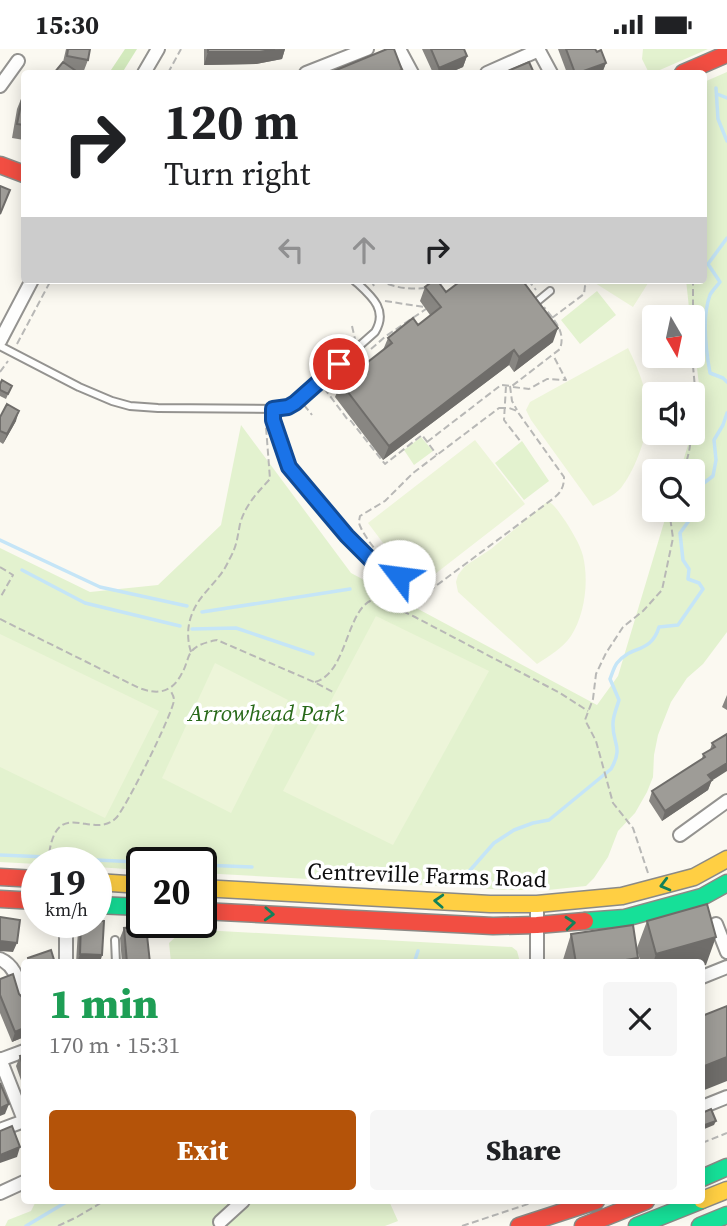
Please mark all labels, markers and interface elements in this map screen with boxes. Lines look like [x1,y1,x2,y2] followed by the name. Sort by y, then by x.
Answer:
[35,7,99,43] text: 15:30
[164,88,299,155] text: 120 m
[49,98,140,189] icon: right
[164,152,310,196] text: Turn right
[272,231,310,269] icon: left
[345,231,383,269] icon: ahead
[418,231,456,269] icon: right
[642,305,705,367] north arrow
[642,305,705,522] map controls
[309,334,369,394] pin
[320,345,358,383] icon: arrive
[642,382,705,445] button: sound
[642,459,705,522] button: search
[362,539,436,613] position arrow
[186,697,344,729] park label: Arrowhead Park
[126,847,217,938] speed limit sign: 20
[307,855,547,895] street label: Centreville Farms Road
[48,859,85,907] text: 19
[659,877,671,891] one-way arrow
[433,894,444,909] one-way arrow
[45,897,88,922] text: km/h
[264,907,275,922] one-way arrow
[564,915,576,930] one-way arrow
[49,974,159,1032] text: 1 min
[603,982,677,1056] button: close
[49,1029,180,1061] text: 170 m · 15:31
[49,1110,356,1190] button: Exit
[370,1110,677,1190] button: Share

